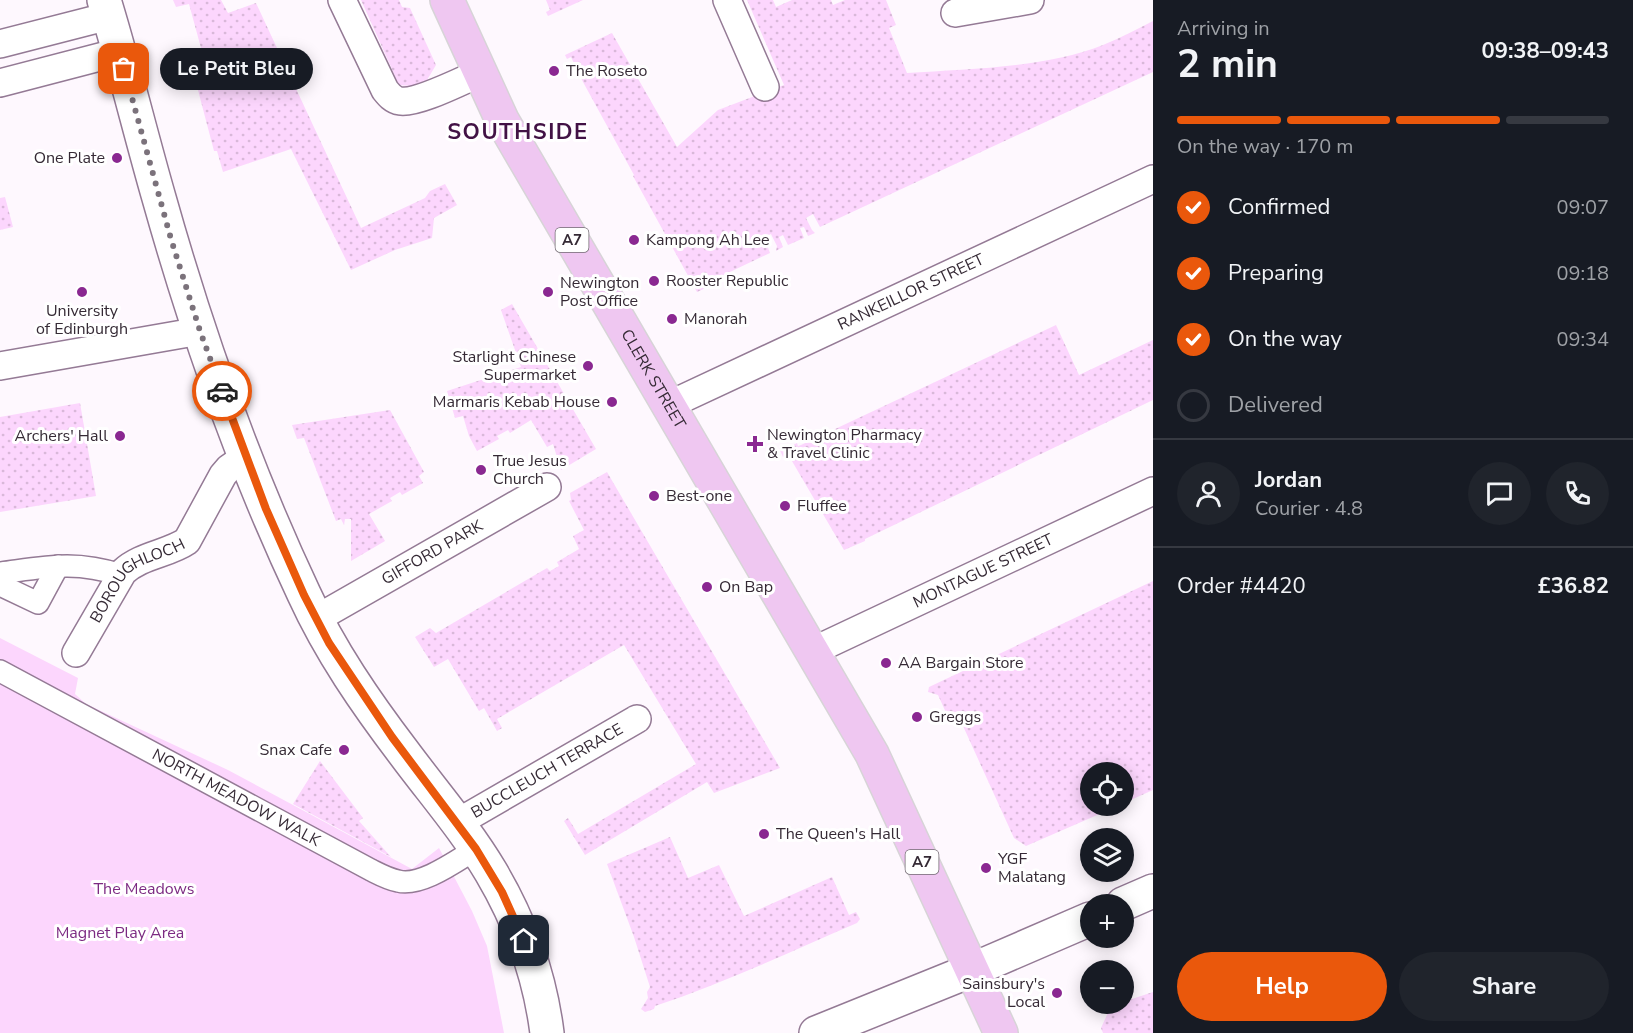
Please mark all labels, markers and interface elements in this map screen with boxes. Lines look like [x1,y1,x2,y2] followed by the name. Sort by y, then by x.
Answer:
[1177,15,1270,42] text: Arriving in
[1481,36,1609,66] text: 09:38–09:43
[1177,38,1278,91] text: 2 min
[98,43,149,94] pin
[160,48,313,90] callout: Le Petit Bleu
[107,52,140,85] icon: bag
[177,55,296,82] text: Le Petit Bleu
[566,60,647,82] place label: The Roseto
[547,64,561,78] marker: The Roseto
[447,117,589,147] district label: SOUTHSIDE
[1177,133,1353,160] text: On the way · 170 m
[34,147,105,169] place label: One Plate
[110,151,124,165] marker: One Plate
[1177,191,1210,224] icon: check
[1228,192,1330,222] text: Confirmed
[1556,194,1609,221] text: 09:07
[556,228,588,252] road number: A7
[646,229,769,251] place label: Kampong Ah Lee
[627,233,641,247] marker: Kampong Ah Lee
[834,248,988,336] street label: RANKEILLOR STREET
[1177,257,1210,290] icon: check
[1228,258,1324,288] text: Preparing
[1556,260,1609,287] text: 09:18
[666,270,789,292] place label: Rooster Republic
[560,272,639,312] place label: Newington Post Office
[647,274,661,288] marker: Rooster Republic
[75,285,89,299] marker: University of Edinburgh
[541,285,555,299] marker: Newington Post Office
[36,300,128,340] place label: University of Edinburgh
[684,308,747,330] place label: Manorah
[665,312,679,326] marker: Manorah
[1177,323,1210,356] icon: check
[1228,324,1342,354] text: On the way
[616,325,691,433] street label: CLERK STREET
[1556,326,1609,353] text: 09:34
[452,346,576,386] place label: Starlight Chinese Supermarket
[581,359,595,373] marker: Starlight Chinese Supermarket
[192,361,252,421] courier
[206,375,239,408] icon: car
[1228,390,1323,420] text: Delivered
[433,391,600,413] place label: Marmaris Kebab House
[605,395,619,409] marker: Marmaris Kebab House
[767,424,923,464] place label: Newington Pharmacy & Travel Clinic
[15,425,108,447] place label: Archers' Hall
[113,429,127,443] marker: Archers' Hall
[748,437,762,451] marker: Newington Pharmacy & Travel Clinic
[493,450,567,490] place label: True Jesus Church
[1177,462,1240,525] button: person
[1468,462,1531,525] button: chat
[1546,462,1609,525] button: phone
[474,463,488,477] marker: True Jesus Church
[1255,465,1322,495] text: Jordan
[666,485,732,507] place label: Best-one
[647,489,661,503] marker: Best-one
[797,495,847,517] place label: Fluffee
[1255,495,1363,522] text: Courier · 4.8
[778,499,792,513] marker: Fluffee
[378,514,488,590] street label: GIFFORD PARK
[909,528,1057,613] street label: MONTAGUE STREET
[85,533,189,627] street label: BOROUGHLOCH
[1177,571,1306,601] text: Order #4420
[1538,571,1609,601] text: £36.82
[719,576,773,598] place label: On Bap
[700,580,714,594] marker: On Bap
[898,652,1024,674] place label: AA Bargain Store
[879,656,893,670] marker: AA Bargain Store
[929,706,981,728] place label: Greggs
[910,710,924,724] marker: Greggs
[467,718,627,824] street label: BUCCLEUCH TERRACE
[259,739,332,761] place label: Snax Cafe
[337,743,351,757] marker: Snax Cafe
[148,744,325,852] street label: NORTH MEADOW WALK
[1080,762,1134,1014] map controls
[1080,762,1134,816] button: locate
[776,823,900,845] place label: The Queen's Hall
[757,827,771,841] marker: The Queen's Hall
[1080,828,1134,882] button: layers
[997,848,1066,888] place label: YGF Malatang
[906,850,938,874] road number: A7
[979,861,993,875] marker: YGF Malatang
[93,878,195,900] park label: The Meadows
[1080,894,1134,948] button: +
[498,915,549,966] pin
[56,922,184,944] park label: Magnet Play Area
[507,924,540,957] icon: home
[1177,952,1387,1021] button: Help
[1399,952,1609,1021] button: Share
[1080,960,1134,1014] button: −
[962,973,1045,1013] place label: Sainsbury's Local
[1050,986,1064,1000] marker: Sainsbury's Local

